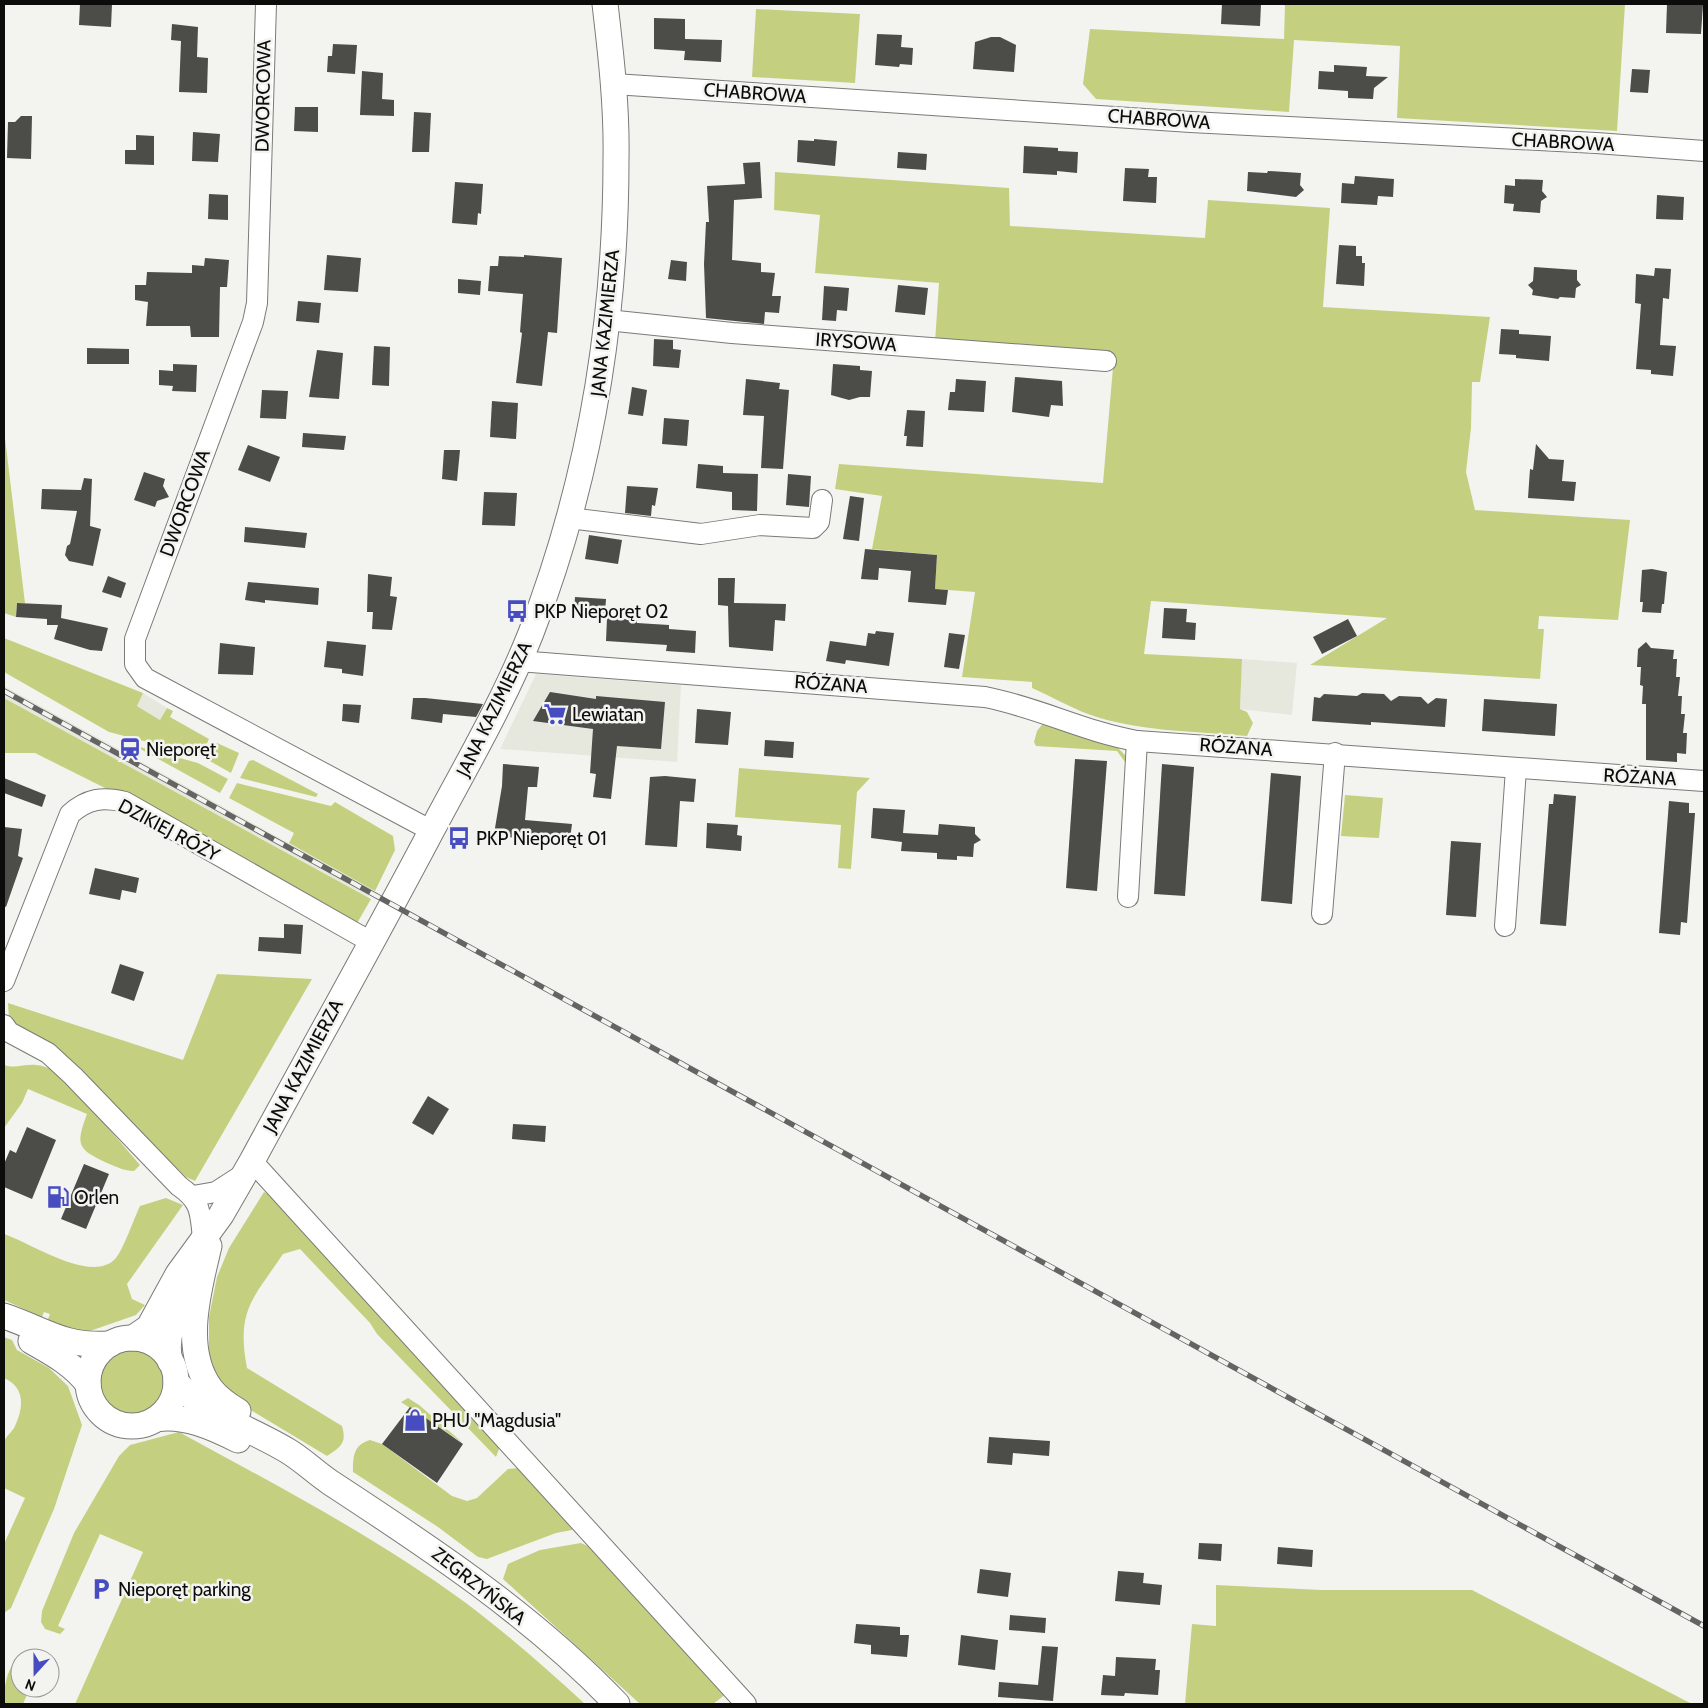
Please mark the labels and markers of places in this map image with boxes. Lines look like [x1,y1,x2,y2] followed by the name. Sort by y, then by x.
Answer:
[504,598,530,624] bus stop icon: PKP Nieporęt 02
[534,600,668,623] place label: PKP Nieporęt 02
[542,701,568,727] supermarket icon: Lewiatan
[572,703,644,726] place label: Lewiatan
[117,736,143,762] station icon: Nieporęt
[146,738,217,761] place label: Nieporęt
[446,825,472,851] bus stop icon: PKP Nieporęt 01
[476,827,607,850] place label: PKP Nieporęt 01
[45,1184,71,1210] fuel station icon: Orlen
[74,1186,119,1209] place label: Orlen
[402,1407,428,1433] shop icon: PHU "Magdusia"
[432,1409,561,1432] place label: PHU "Magdusia"
[88,1576,114,1602] parking icon: Nieporęt parking
[118,1578,251,1601] place label: Nieporęt parking

